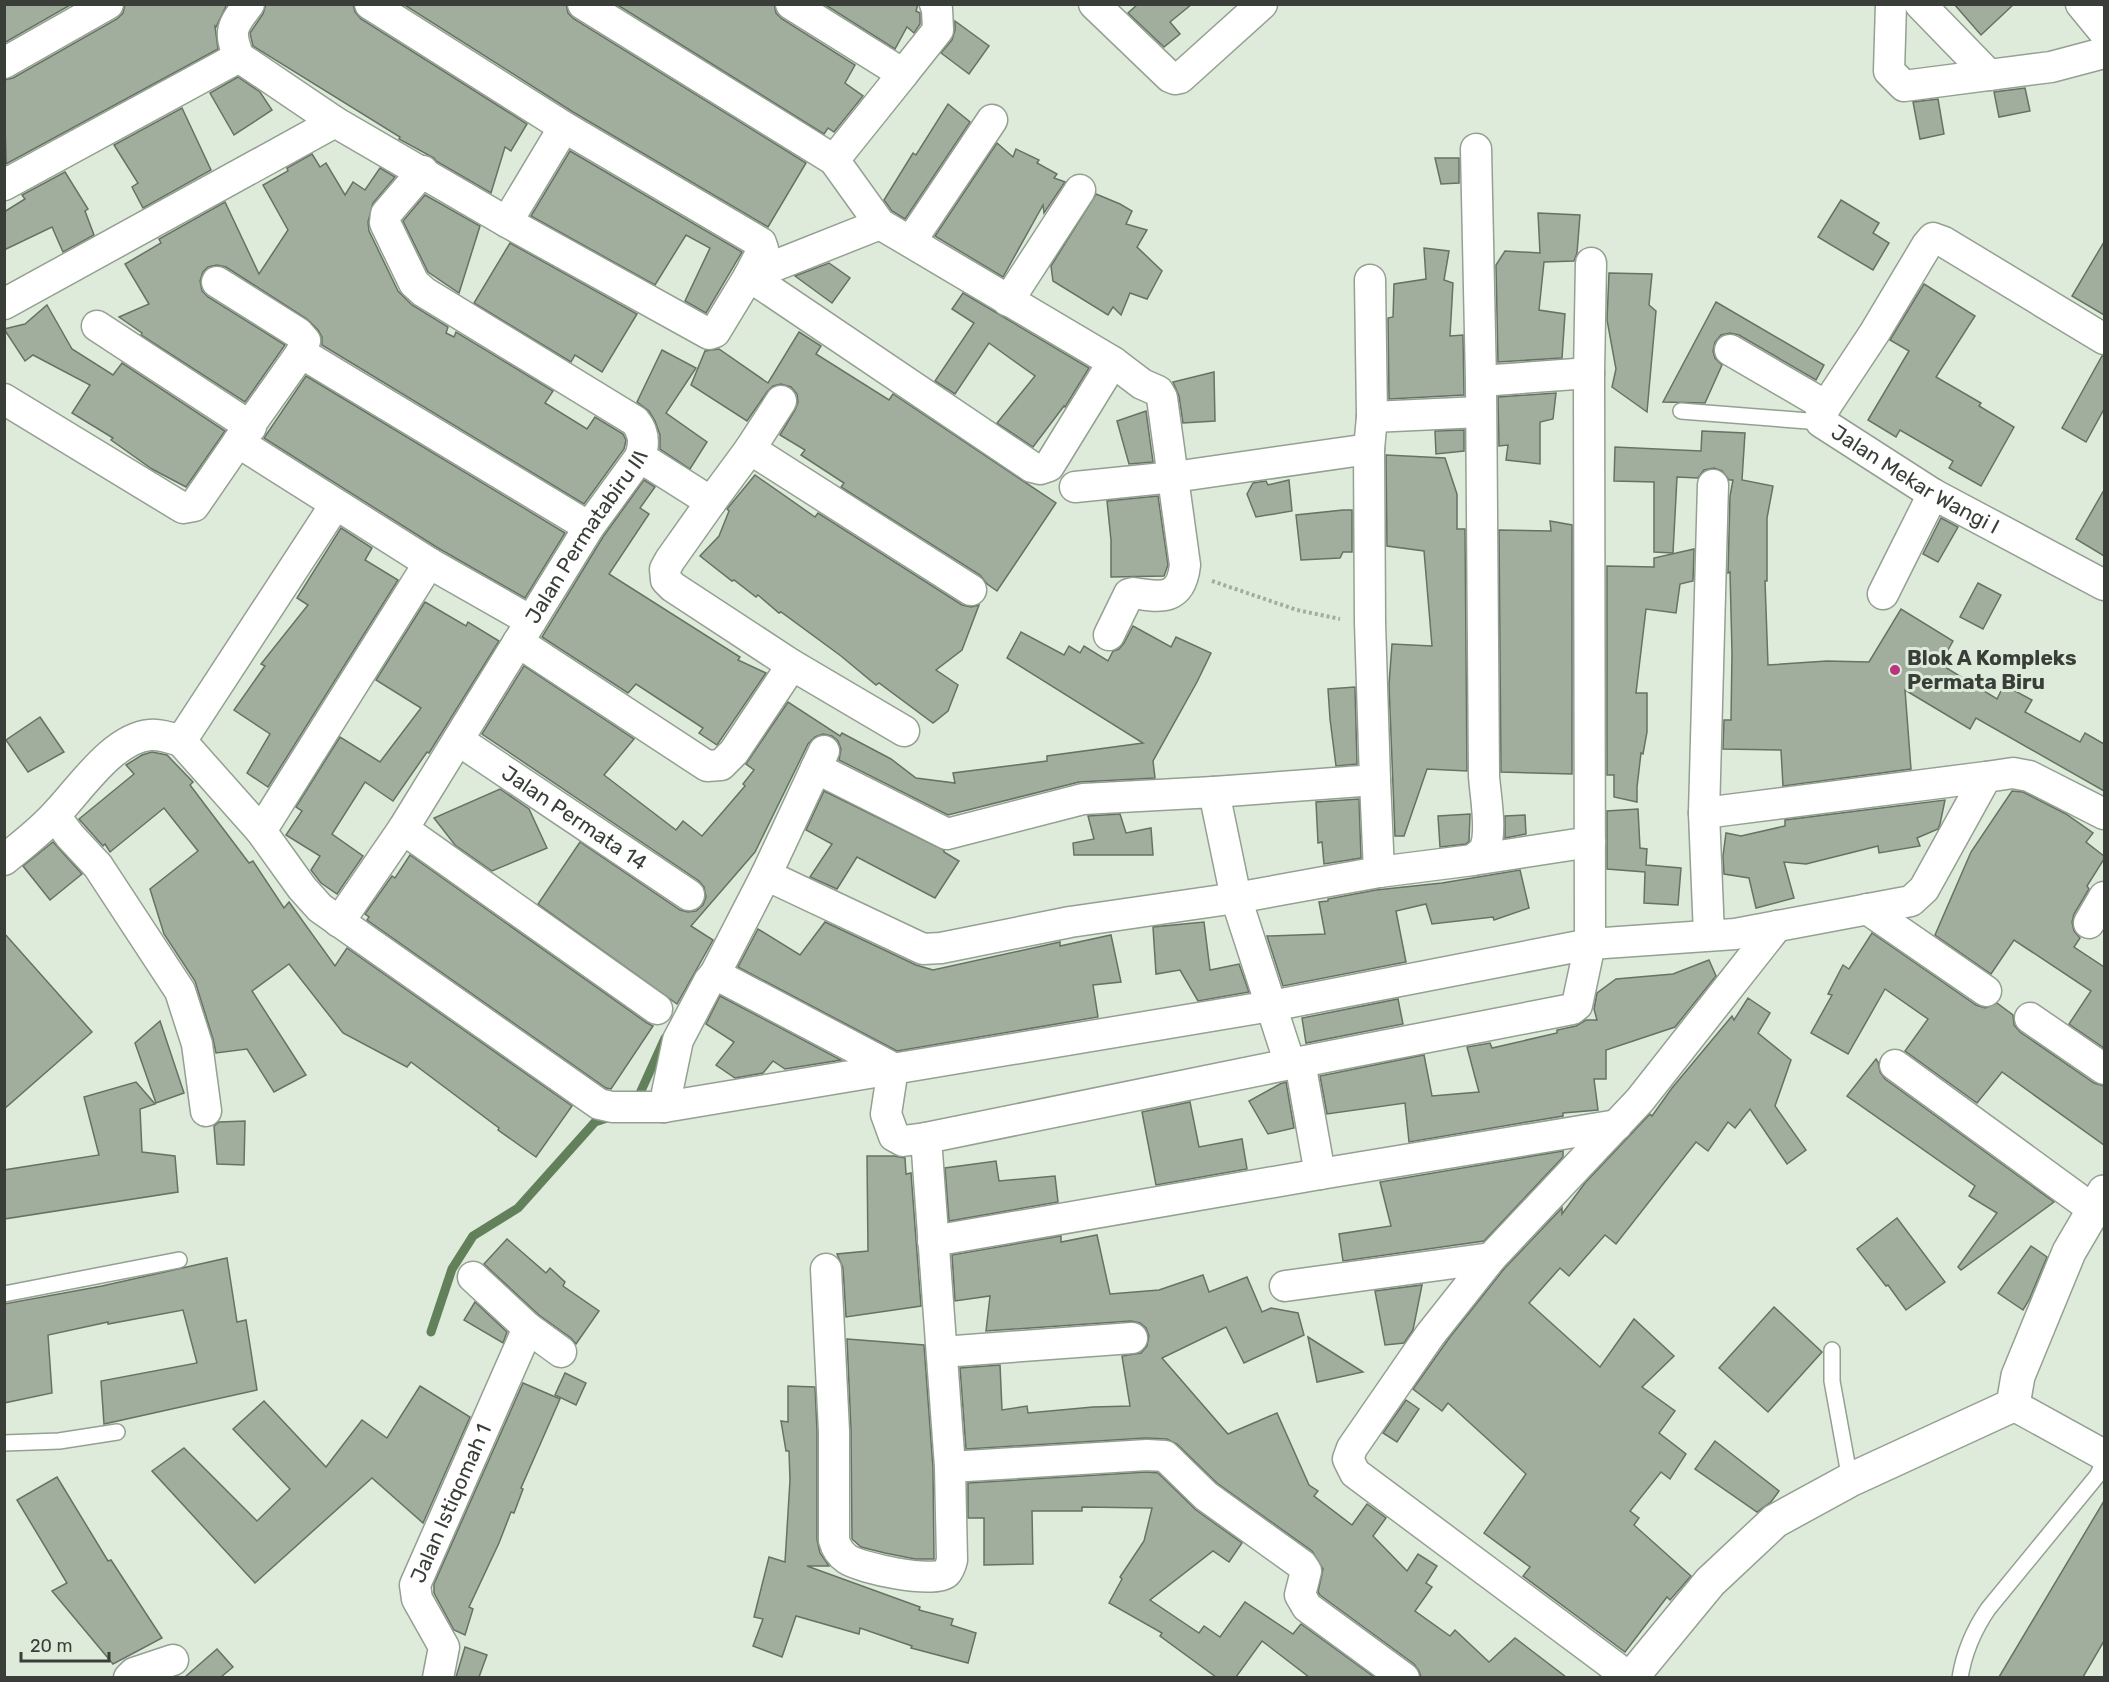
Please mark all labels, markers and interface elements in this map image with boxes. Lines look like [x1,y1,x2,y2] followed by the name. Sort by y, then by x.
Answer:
[1827,419,2004,539] street label: Jalan Mekar Wangi I
[520,448,653,628] street label: Jalan Permatabiru III
[1907,645,2077,694] place label: Blok A Kompleks Permata Biru
[1888,663,1902,677] marker: Blok A Kompleks Permata Biru
[497,760,652,875] street label: Jalan Permata 14
[405,1420,496,1586] street label: Jalan Istiqomah 1
[21,1625,110,1663] scale bar
[30,1635,72,1657] text: 20 m

